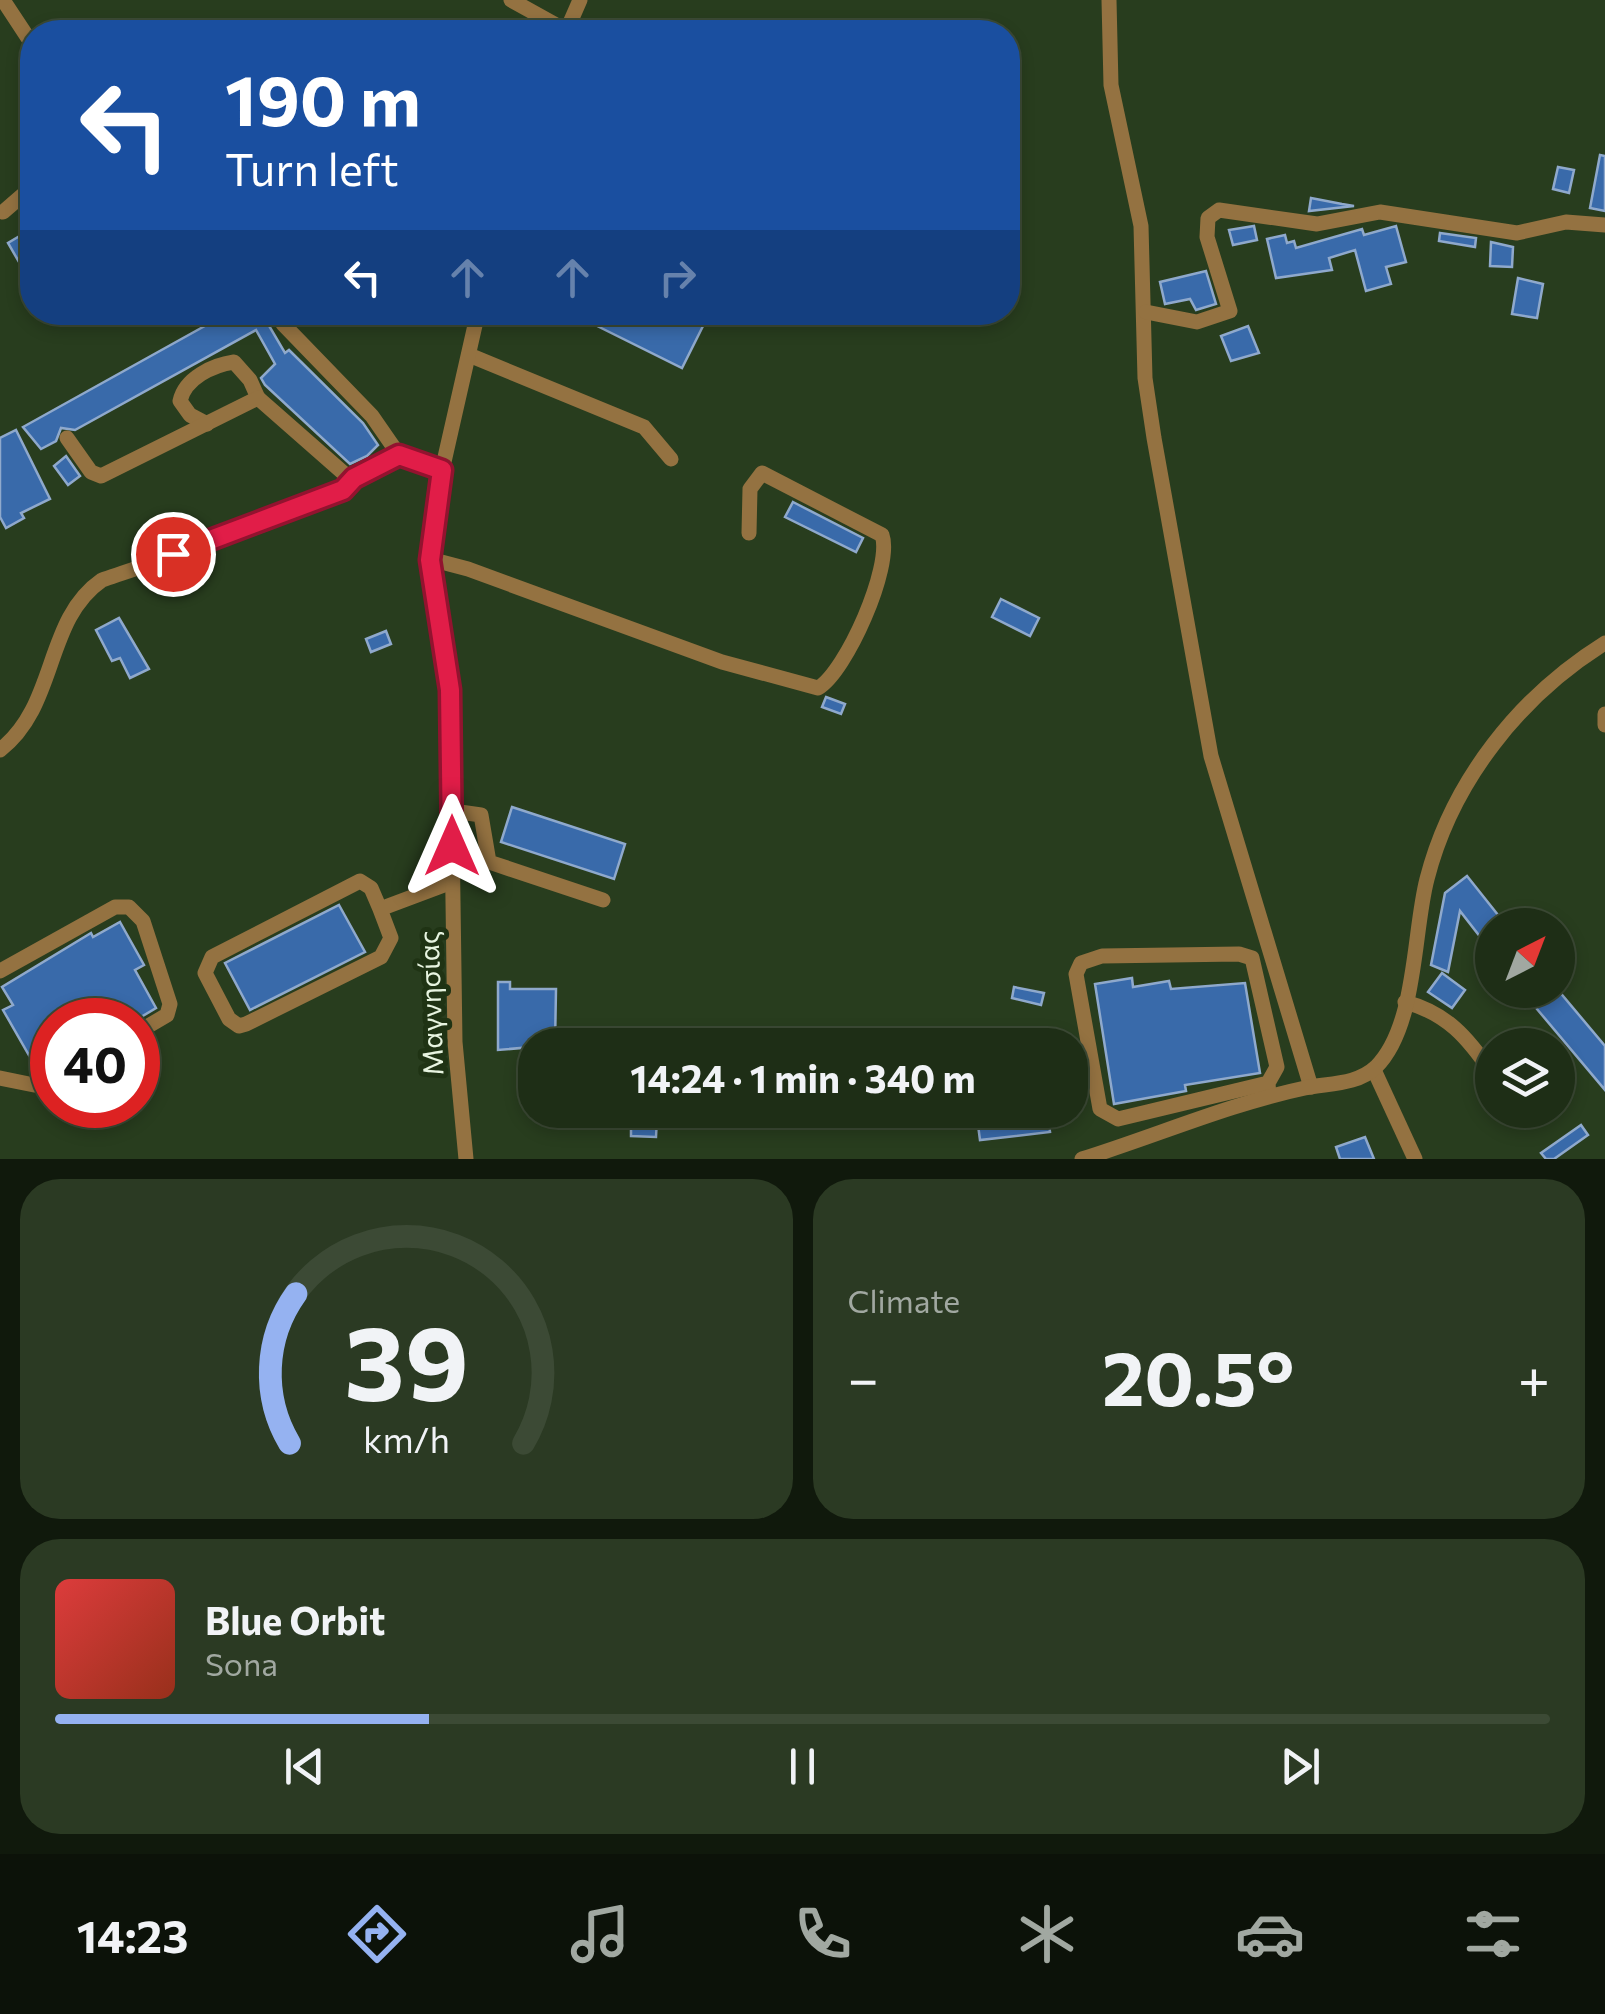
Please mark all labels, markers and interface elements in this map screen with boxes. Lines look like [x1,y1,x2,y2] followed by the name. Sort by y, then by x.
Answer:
[225,55,421,140] text: 190 m
[60,60,190,190] icon: left
[225,140,399,195] text: Turn left
[335,250,390,305] icon: left
[440,250,495,305] icon: ahead
[545,250,600,305] icon: ahead
[650,250,705,305] icon: right
[131,512,216,597] pin
[146,527,201,582] icon: arrive
[400,794,504,898] position arrow
[1475,908,1575,1008] north arrow
[1475,908,1575,1128] map controls
[410,930,450,1076] street label: Μαγνησίας
[30,998,160,1128] speed limit sign: 40
[1475,1028,1575,1128] button: layers
[630,1054,976,1101] text: 14:24 · 1 min · 340 m
[848,1280,960,1320] text: Climate
[344,1295,469,1422] text: 39
[1102,1330,1294,1421] text: 20.5°
[848,1343,879,1410] text: −
[1518,1343,1550,1410] text: +
[363,1417,450,1460] text: km/h
[205,1596,385,1643] text: Blue Orbit
[205,1643,278,1683] text: Sona
[277,1739,332,1794] icon: previous
[775,1739,830,1794] icon: pause
[1273,1739,1328,1794] icon: next
[342,1899,412,1969] icon: directions
[565,1899,635,1969] icon: music
[788,1899,858,1969] icon: phone
[1012,1899,1082,1969] icon: climate
[1235,1899,1305,1969] icon: car
[1458,1899,1528,1969] icon: filters
[77,1907,188,1962] text: 14:23

